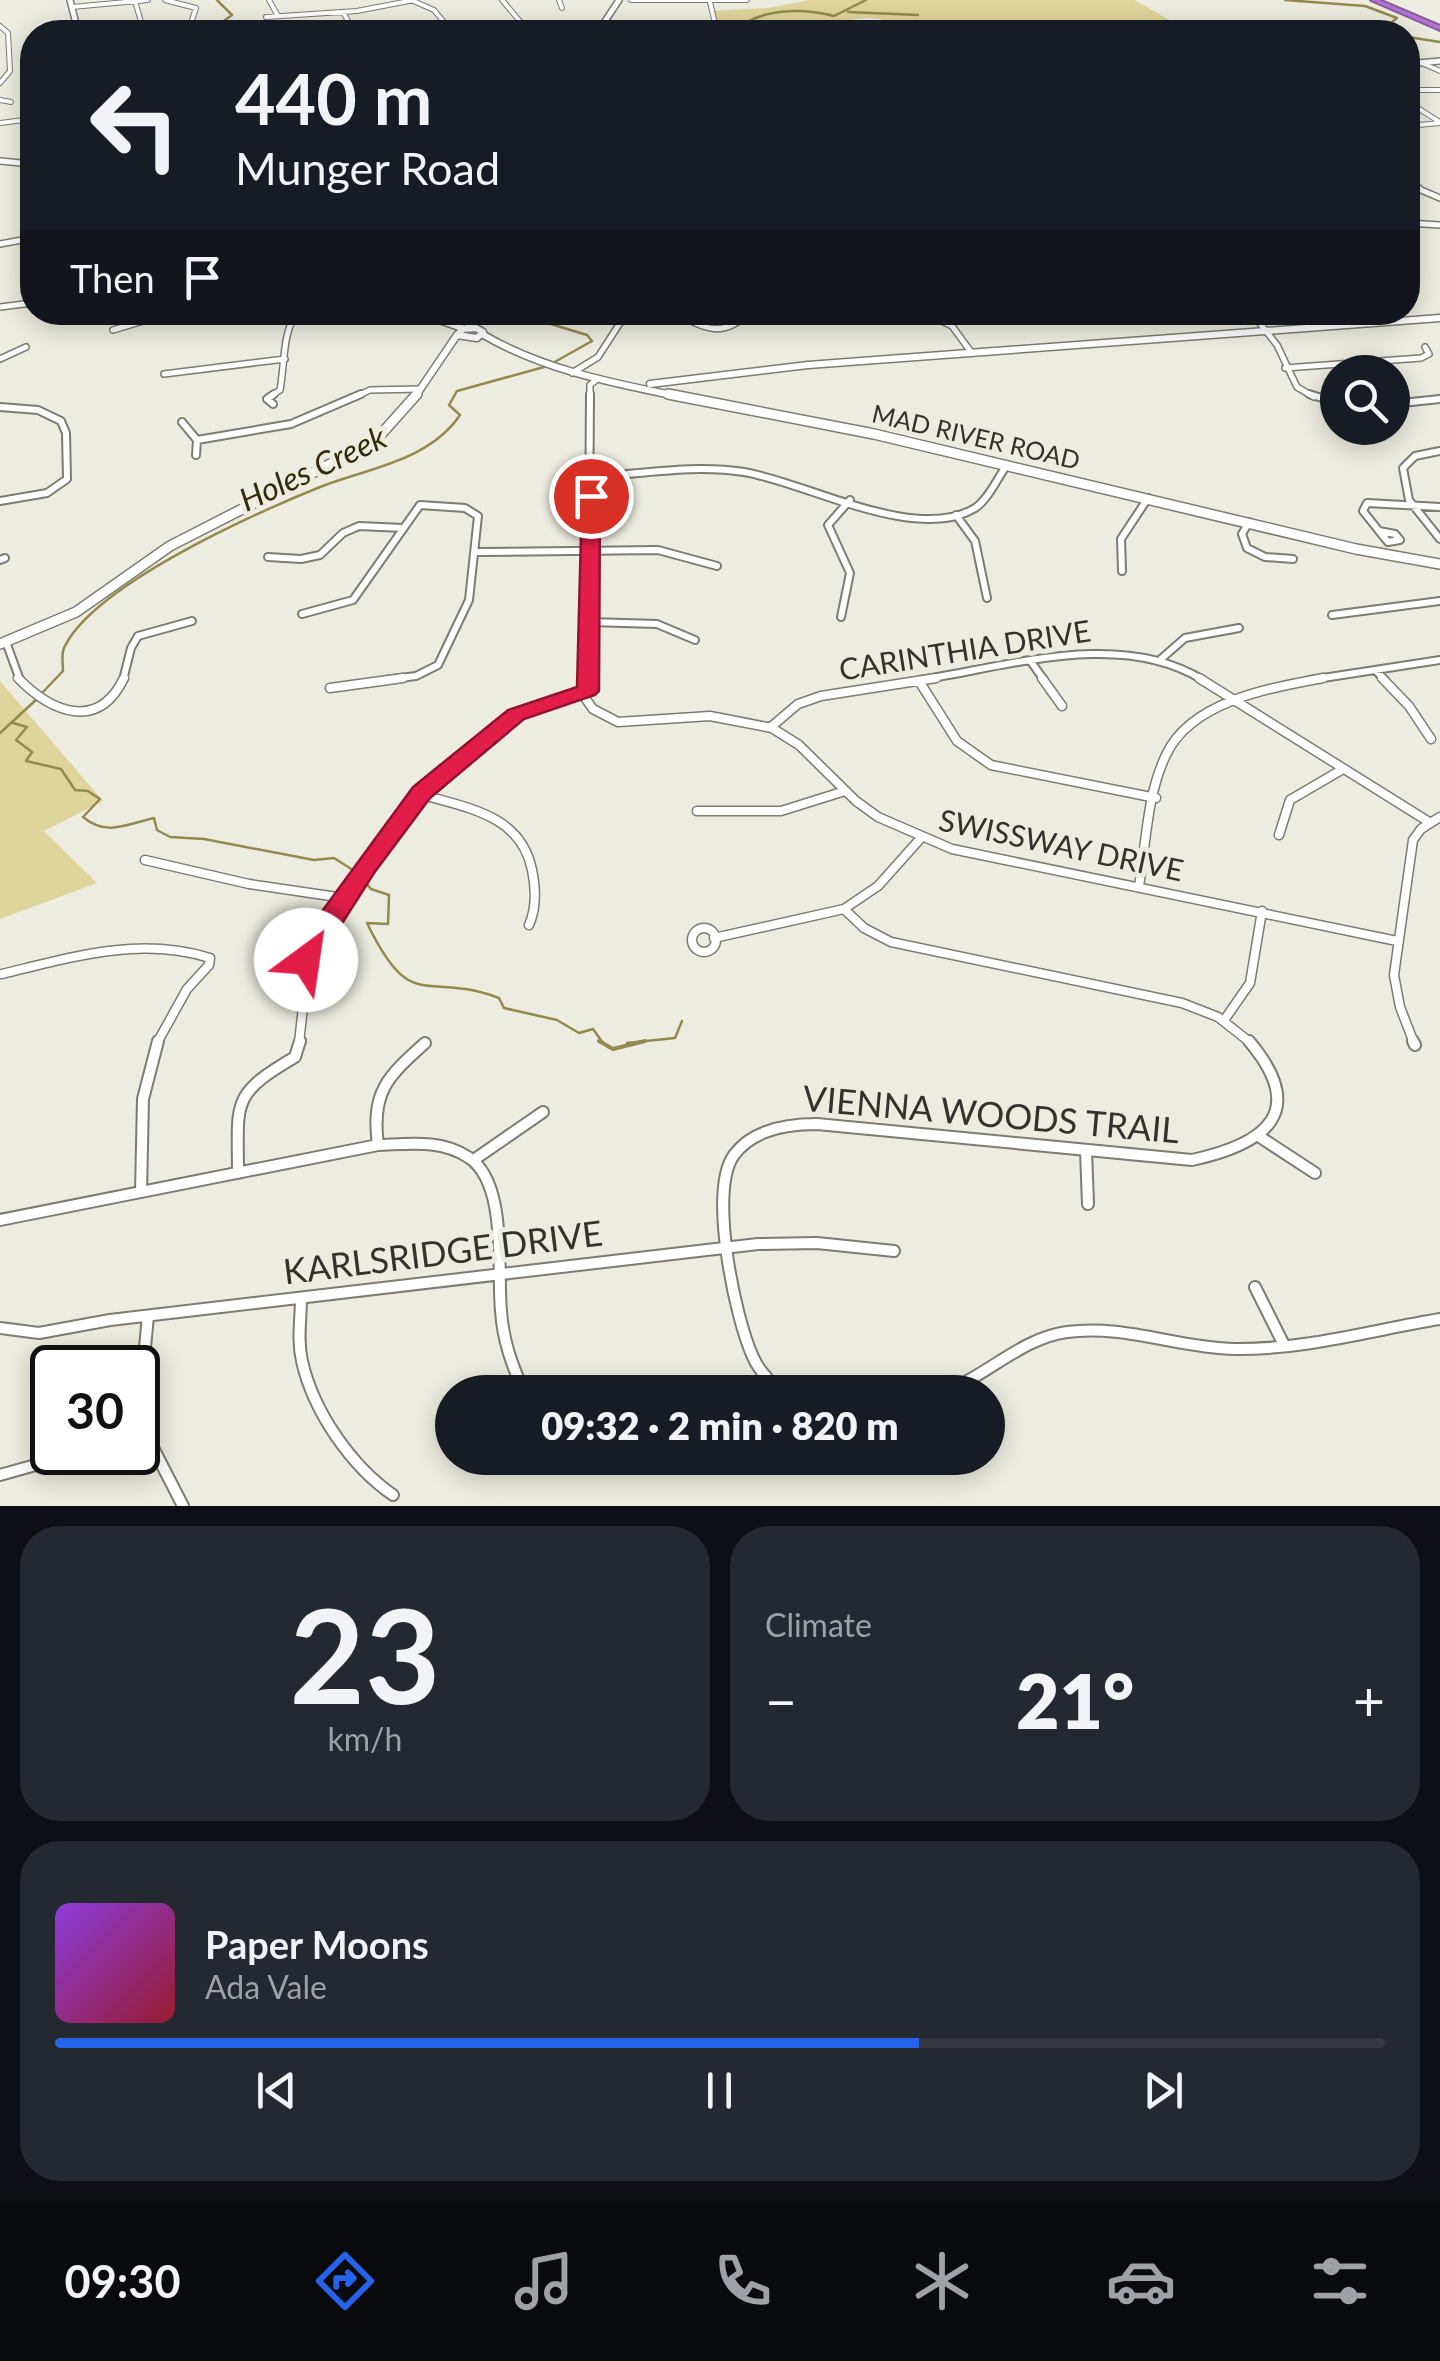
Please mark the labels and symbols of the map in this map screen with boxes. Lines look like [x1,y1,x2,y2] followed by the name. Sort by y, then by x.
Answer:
[869,397,1083,475] street label: MAD RIVER ROAD
[233,416,393,519] water label: Holes Creek
[549,454,634,539] pin
[836,611,1093,687] street label: CARINTHIA DRIVE
[936,801,1187,888] street label: SWISSWAY DRIVE
[254,908,358,1012] position arrow
[801,1076,1181,1150] street label: VIENNA WOODS TRAIL
[281,1211,605,1291] street label: KARLSRIDGE DRIVE
[30,1345,160,1475] speed limit sign: 30

